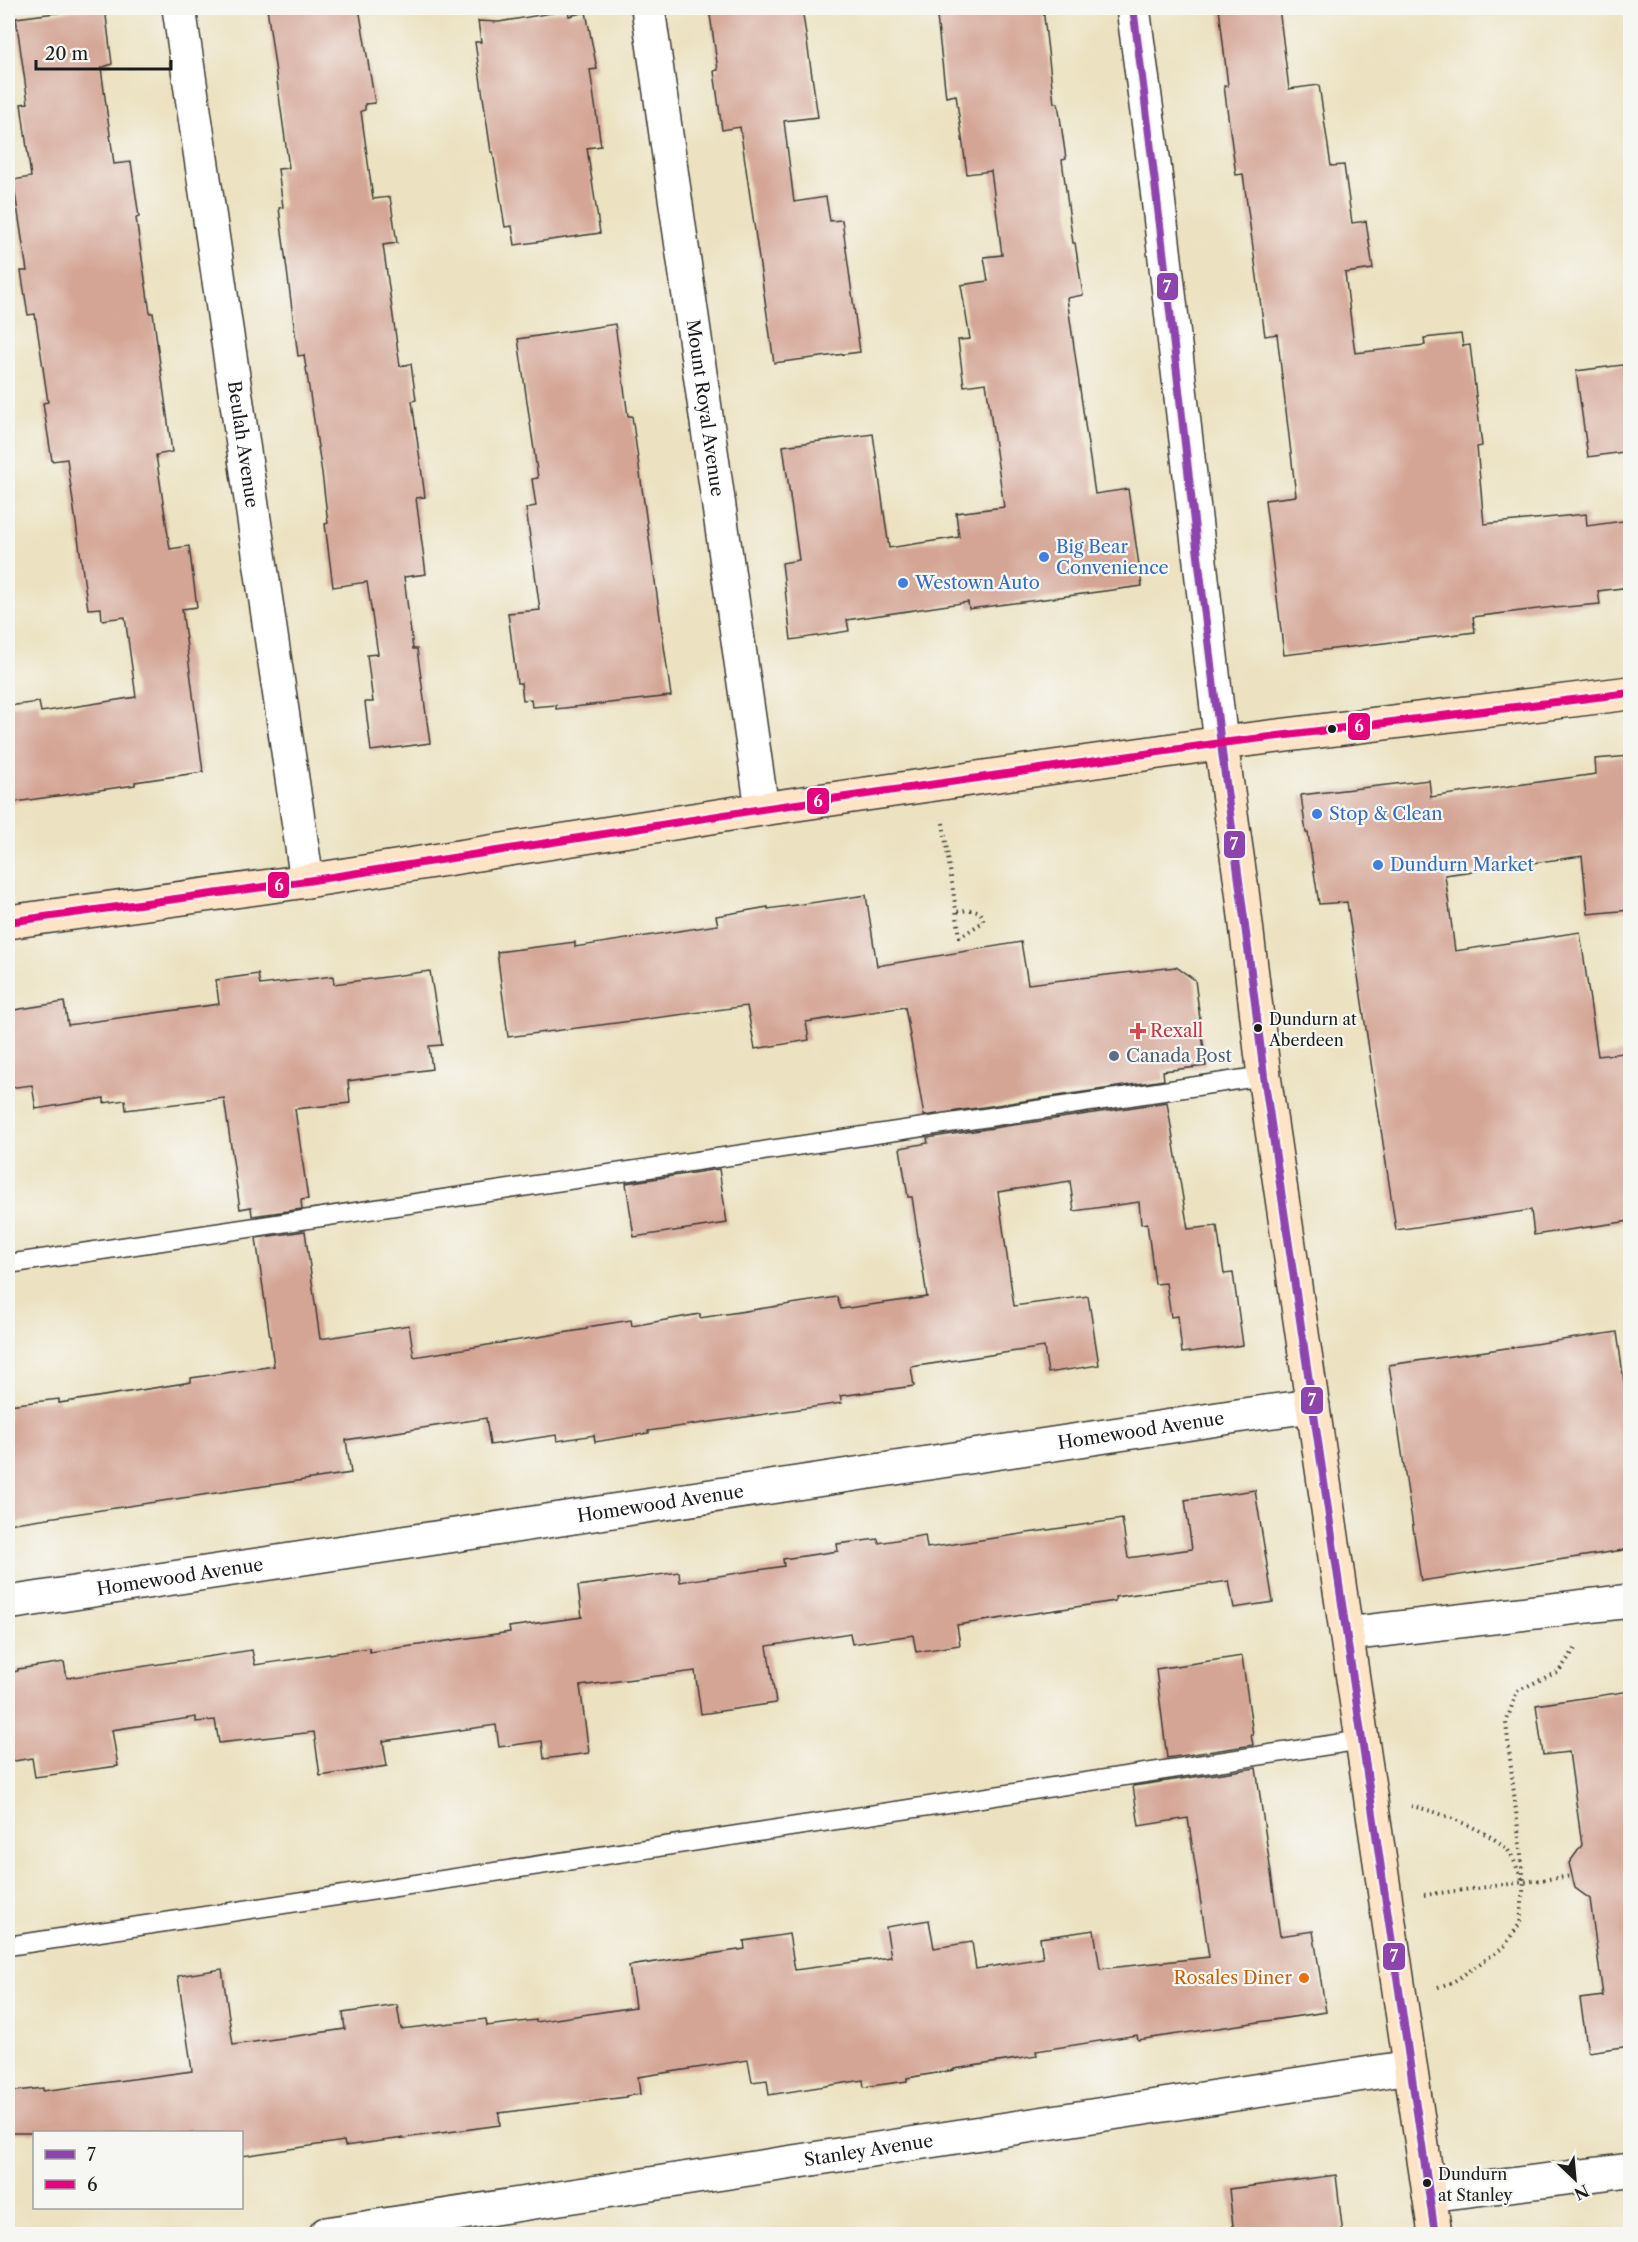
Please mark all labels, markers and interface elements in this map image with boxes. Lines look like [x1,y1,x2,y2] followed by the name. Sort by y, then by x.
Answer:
[36,33,171,71] scale bar
[45,43,89,65] text: 20 m
[1156,272,1179,301] line badge: 7
[1163,277,1172,297] text: 7
[681,318,728,498] street label: Mount Royal Avenue
[223,379,263,509] street label: Beulah Avenue
[1056,536,1169,579] place label: Big Bear Convenience
[1037,550,1051,564] marker: Big Bear Convenience
[914,572,1040,594] place label: Westown Auto
[896,576,910,590] marker: Westown Auto
[1347,712,1371,741] line badge: 6
[1354,716,1364,736] text: 6
[1326,723,1338,735] unlabelled marker
[806,787,830,815] line badge: 6
[813,791,823,811] text: 6
[1329,803,1442,825] place label: Stop & Clean
[1310,807,1324,821] marker: Stop & Clean
[1223,830,1246,859] line badge: 7
[1230,834,1239,854] text: 7
[1390,854,1535,876] place label: Dundurn Market
[1371,858,1385,872] marker: Dundurn Market
[267,871,290,899] line badge: 6
[274,875,284,895] text: 6
[1268,1009,1357,1050] place label: Dundurn at Aberdeen
[1150,1020,1203,1042] place label: Rexall
[1252,1022,1264,1034] marker: Dundurn at Aberdeen
[1131,1024,1145,1038] marker: Rexall
[1126,1045,1232,1067] place label: Canada Post
[1107,1049,1121,1063] marker: Canada Post
[1300,1386,1324,1415] line badge: 7
[1308,1390,1317,1410] text: 7
[1056,1407,1226,1454] street label: Homewood Avenue
[576,1480,745,1527] street label: Homewood Avenue
[95,1553,265,1600] street label: Homewood Avenue
[1382,1942,1406,1971] line badge: 7
[1390,1946,1399,1966] text: 7
[1174,1967,1292,1989] place label: Rosales Diner
[1297,1971,1311,1985] marker: Rosales Diner
[802,2130,935,2171] street label: Stanley Avenue
[33,2131,243,2209] legend
[87,2144,96,2166] text: 7
[1545,2149,1605,2209] north arrow
[1438,2164,1513,2205] place label: Dundurn at Stanley
[87,2174,98,2196] text: 6
[1421,2177,1433,2189] marker: Dundurn at Stanley
[1571,2180,1592,2205] text: N

